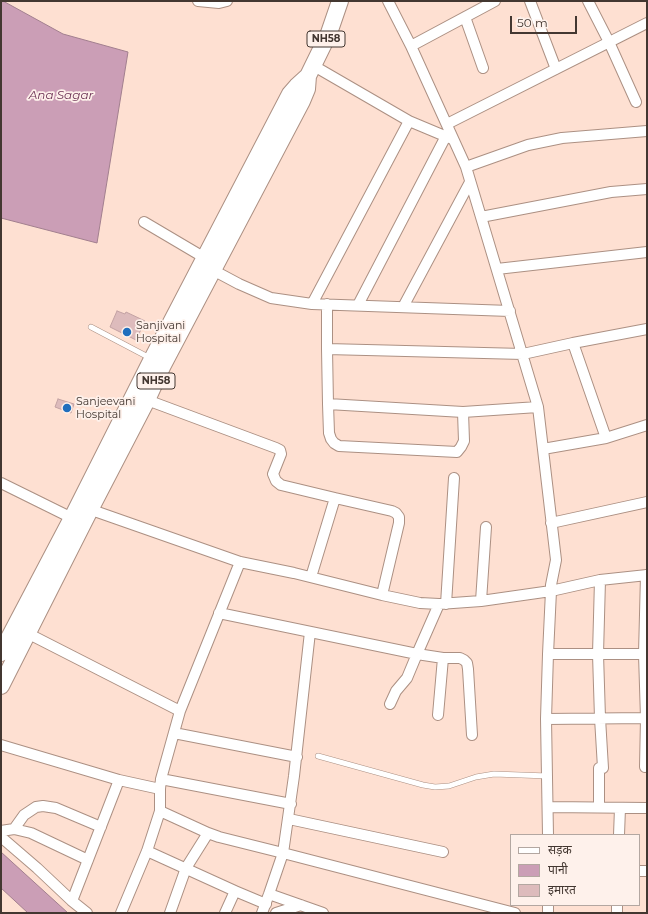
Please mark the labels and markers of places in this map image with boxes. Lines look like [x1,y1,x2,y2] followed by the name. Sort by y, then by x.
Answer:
[136,319,185,345] place label: Sanjivani Hospital
[121,326,133,338] marker: Sanjivani Hospital
[76,395,136,421] place label: Sanjeevani Hospital
[61,402,73,414] marker: Sanjeevani Hospital

